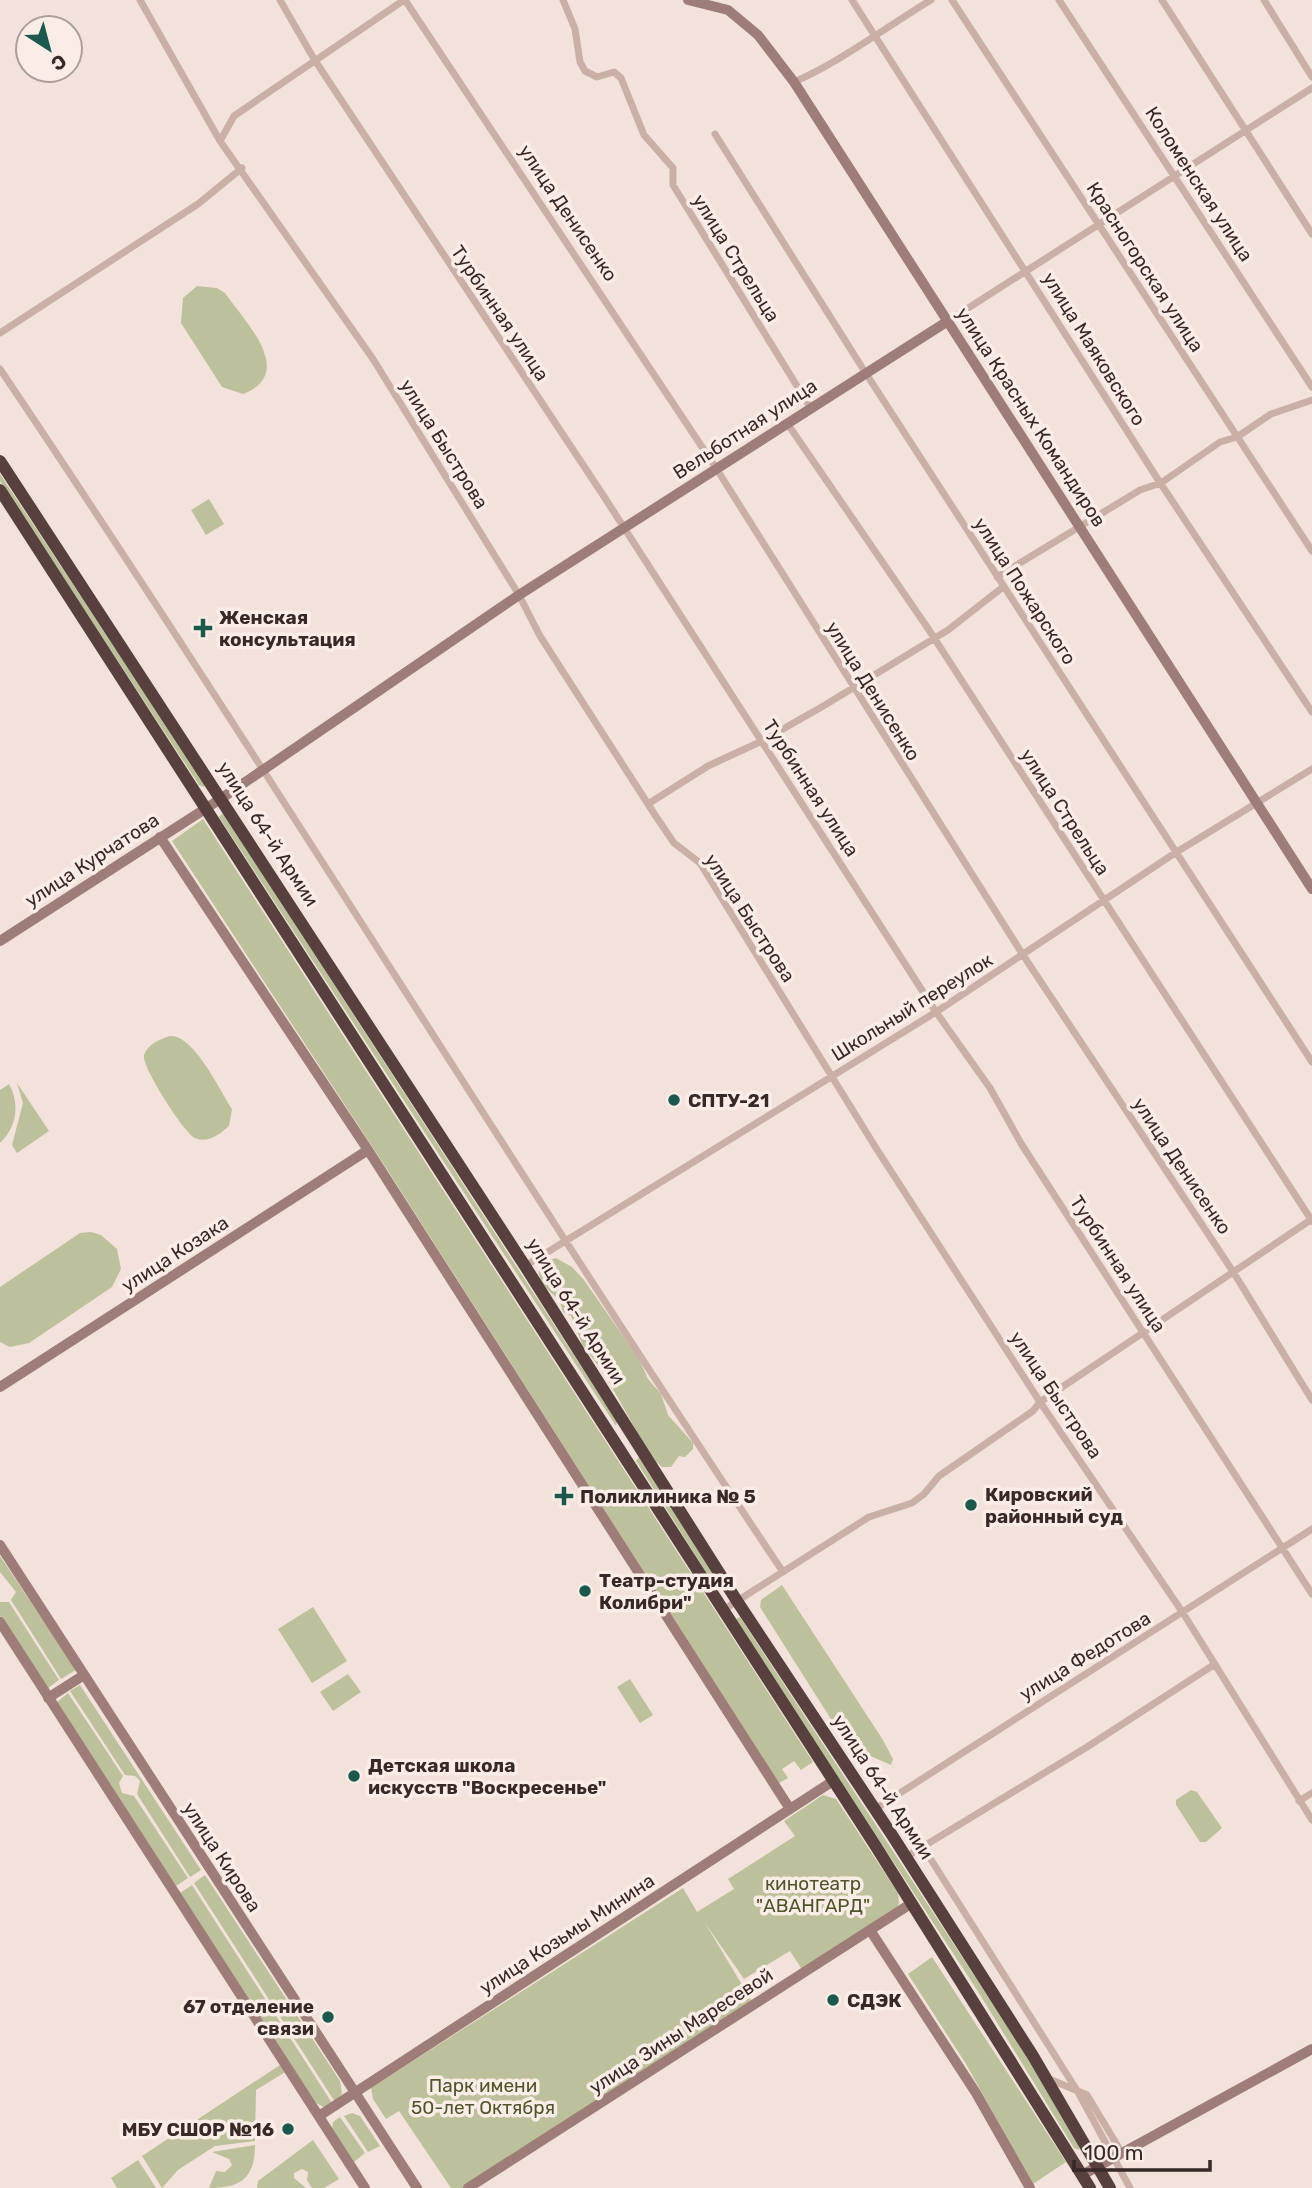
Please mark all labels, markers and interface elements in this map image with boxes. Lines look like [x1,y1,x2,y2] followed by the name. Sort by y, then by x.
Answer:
[14,14,84,84] north arrow
[47,49,71,76] text: С
[1140,102,1258,266] street label: Коломенская улица
[514,140,622,286] street label: улица Денисенко
[1081,178,1209,356] street label: Красногорская улица
[687,190,785,326] street label: улица Стрельца
[446,241,554,385] street label: Турбинная улица
[1037,268,1151,430] street label: улица Маяковского
[951,303,1111,531] street label: улица Красных Командиров
[669,374,821,484] street label: Вельботная улица
[395,375,493,513] street label: улица Быстрова
[969,513,1081,669] street label: улица Пожарского
[219,606,356,651] place label: Женская консультация
[821,617,925,765] street label: улица Денисенко
[193,618,213,638] marker: Женская консультация
[758,715,864,861] street label: Турбинная улица
[1016,744,1114,880] street label: улица Стрельца
[213,757,323,911] street label: улица 64-й Армии
[21,808,163,912] street label: улица Курчатова
[700,849,800,987] street label: улица Быстрова
[827,948,997,1066] street label: Школьный переулок
[688,1089,769,1112] place label: СПТУ-21
[666,1092,682,1108] marker: СПТУ-21
[1128,1093,1236,1239] street label: улица Денисенко
[1065,1191,1171,1337] street label: Турбинная улица
[117,1211,233,1297] street label: улица Козака
[522,1234,630,1388] street label: улица 64-й Армии
[1005,1327,1107,1463] street label: улица Быстрова
[985,1483,1123,1528] place label: Кировский районный суд
[580,1485,756,1508] place label: Поликлиника № 5
[554,1486,574,1506] marker: Поликлиника № 5
[963,1497,979,1513] marker: Кировский районный суд
[599,1569,734,1614] place label: Театр-студия Колибри"
[577,1583,593,1599] marker: Театр-студия Колибри"
[1015,1606,1155,1706] street label: улица Федотова
[828,1710,938,1864] street label: улица 64-й Армии
[368,1754,606,1799] place label: Детская школа искусств "Воскресенье"
[346,1768,362,1784] marker: Детская школа искусств "Воскресенье"
[178,1798,266,1916] street label: улица Кирова
[475,1869,659,1999] street label: улица Козьмы Минина
[756,1872,870,1917] park label: кинотеатр "АВАНГАРД"
[585,1963,777,2099] street label: улица Зины Маресевой
[847,1989,902,2012] place label: СДЭК
[825,1992,841,2008] marker: СДЭК
[183,1995,314,2040] place label: 67 отделение связи
[320,2009,336,2025] marker: 67 отделение связи
[411,2074,555,2119] park label: Парк имени 50-лет Октября
[122,2118,274,2141] place label: МБУ СШОР №16
[280,2121,296,2137] marker: МБУ СШОР №16
[1074,2128,1210,2172] scale bar
[1084,2140,1143,2165] text: 100 m

